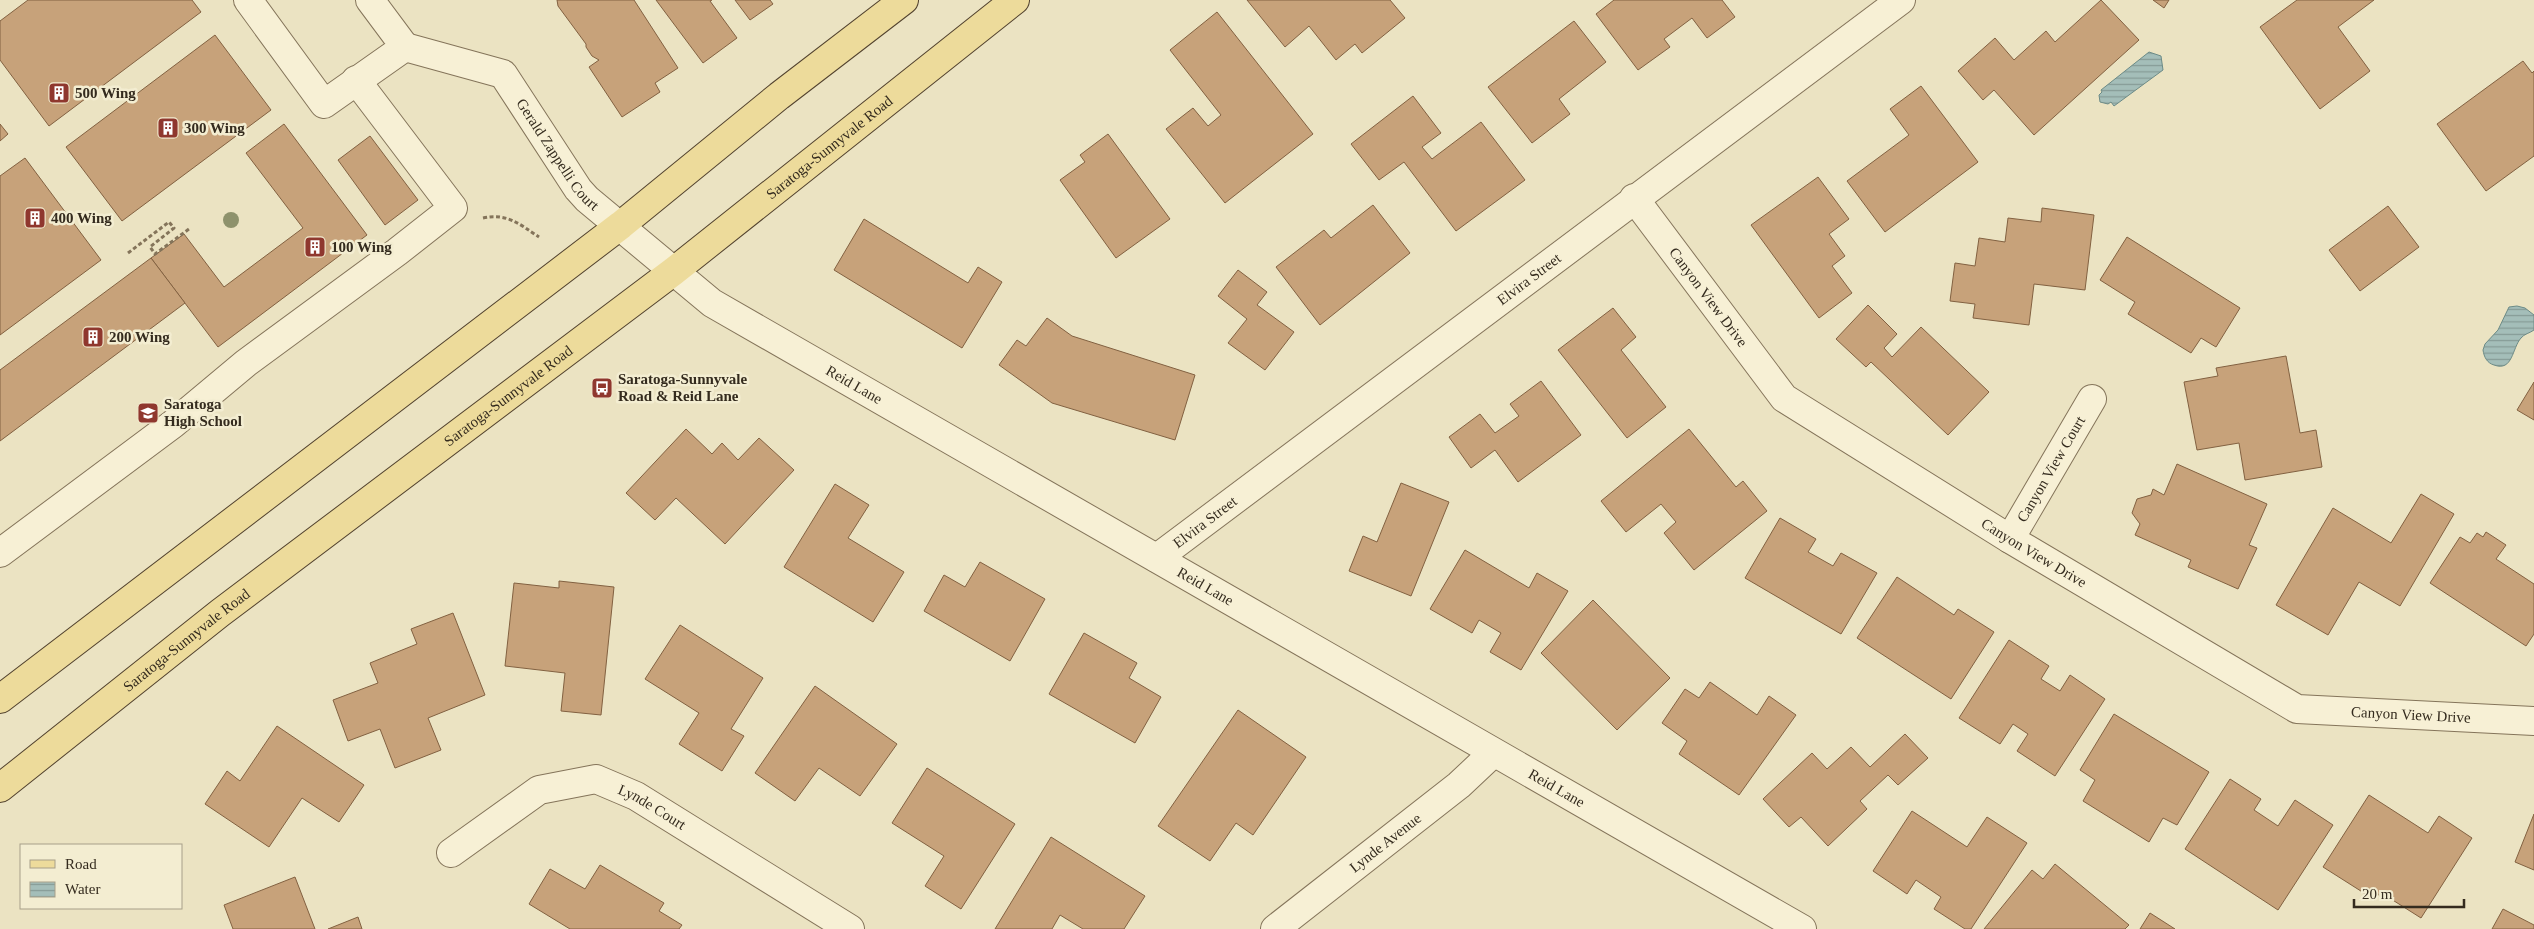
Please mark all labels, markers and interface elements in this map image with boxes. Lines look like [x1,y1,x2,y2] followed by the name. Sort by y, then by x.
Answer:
[47,81,71,105] building icon: 500 Wing
[75,85,136,101] place label: 500 Wing
[763,92,896,202] street label: Saratoga-Sunnyvale Road
[513,96,603,214] street label: Gerald Zappelli Court
[156,116,180,140] building icon: 300 Wing
[184,120,245,136] place label: 300 Wing
[23,206,47,230] building icon: 400 Wing
[51,210,112,226] place label: 400 Wing
[303,235,327,259] building icon: 100 Wing
[331,239,392,255] place label: 100 Wing
[1666,245,1751,350] street label: Canyon View Drive
[1494,249,1565,308] street label: Elvira Street
[81,325,105,349] building icon: 200 Wing
[109,329,170,345] place label: 200 Wing
[441,342,576,449] street label: Saratoga-Sunnyvale Road
[823,362,885,407] street label: Reid Lane
[618,371,748,404] place label: Saratoga-Sunnyvale Road & Reid Lane
[590,376,614,400] bus stop icon: Saratoga-Sunnyvale Road & Reid Lane
[164,396,242,429] place label: Saratoga High School
[136,401,160,425] school or university icon: Saratoga High School
[2014,413,2089,525] street label: Canyon View Court
[1170,492,1241,551] street label: Elvira Street
[1978,515,2090,591] street label: Canyon View Drive
[1174,564,1237,609] street label: Reid Lane
[120,585,253,695] street label: Saratoga-Sunnyvale Road
[2351,704,2471,726] street label: Canyon View Drive
[1526,766,1588,811] street label: Reid Lane
[616,781,689,833] street label: Lynde Court
[1346,810,1424,876] street label: Lynde Avenue
[20,844,182,909] legend
[65,856,97,872] text: Road
[2354,876,2464,908] scale bar
[65,881,100,897] text: Water
[2362,886,2393,902] text: 20 m

